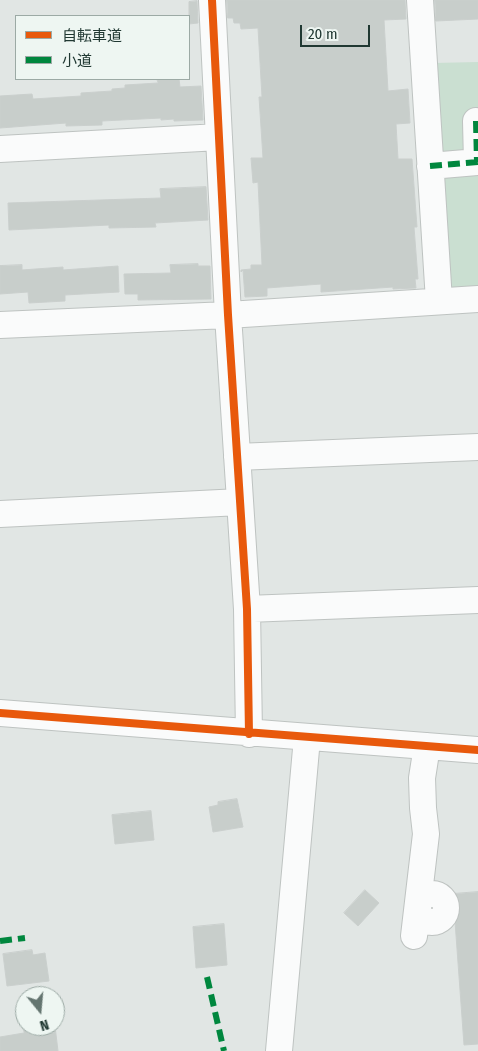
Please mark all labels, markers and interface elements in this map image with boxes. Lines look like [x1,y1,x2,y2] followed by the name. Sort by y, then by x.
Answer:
[15,15,190,80] legend
[303,15,373,47] scale bar
[308,25,338,43] text: 20 m
[62,27,122,45] text: 自転車道
[62,52,92,70] text: 小道
[15,986,65,1036] north arrow
[38,1016,51,1034] text: N

